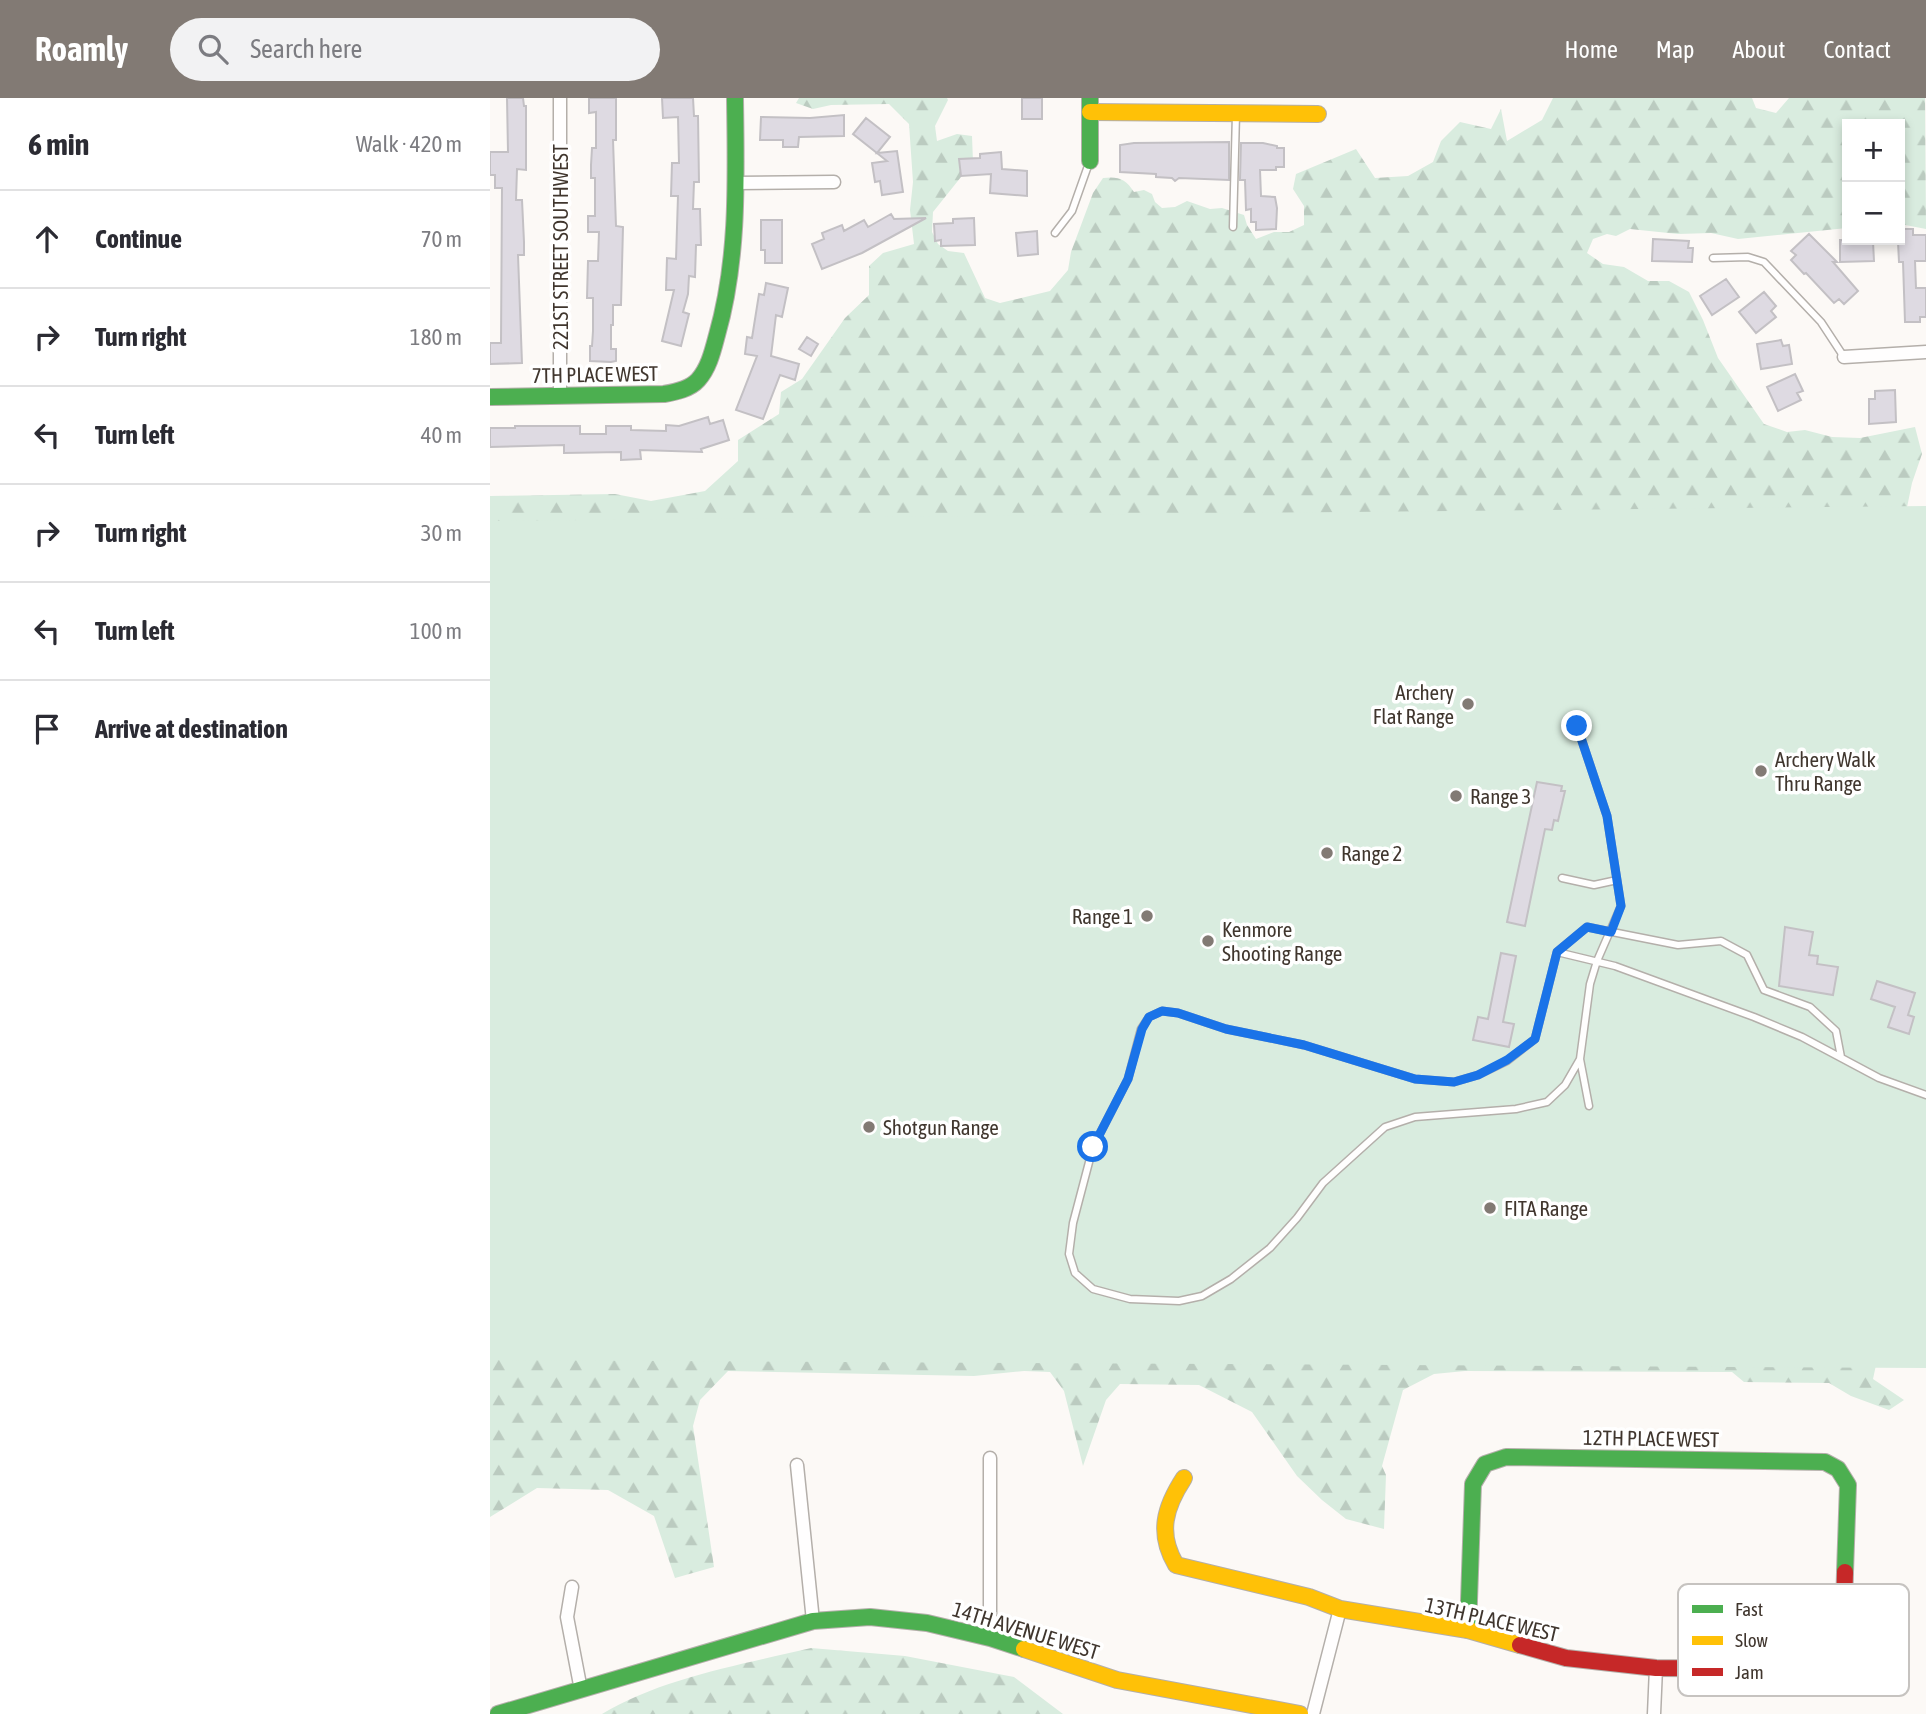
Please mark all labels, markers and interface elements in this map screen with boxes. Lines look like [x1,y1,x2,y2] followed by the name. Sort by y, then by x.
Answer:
[170,18,660,81] search box
[35,30,128,68] text: Roamly
[194,30,232,68] icon: search
[250,34,362,64] text: Search here
[1564,36,1618,63] text: Home
[1656,36,1694,63] text: Map
[1732,36,1785,63] text: About
[1823,36,1891,63] text: Contact
[1842,119,1905,245] map controls
[1842,119,1905,182] button: +
[28,127,89,161] text: 6 min
[356,131,462,157] text: Walk · 420 m
[548,144,572,350] street label: 221ST STREET SOUTHWEST
[1842,182,1905,245] button: −
[28,220,66,258] icon: ahead
[95,224,182,254] text: Continue
[421,226,462,252] text: 70 m
[28,318,66,356] icon: right
[95,322,186,352] text: Turn right
[410,324,462,350] text: 180 m
[532,361,658,387] street label: 7TH PLACE WEST
[28,416,66,454] icon: left
[95,420,175,450] text: Turn left
[421,422,462,448] text: 40 m
[28,514,66,552] icon: right
[95,518,186,548] text: Turn right
[421,520,462,546] text: 30 m
[28,612,66,650] icon: left
[95,616,175,646] text: Turn left
[410,618,462,644] text: 100 m
[1373,680,1454,728] place label: Archery Flat Range
[1460,696,1476,712] marker: Archery Flat Range
[28,710,66,748] icon: arrive
[1561,710,1592,741] route end
[95,714,288,744] text: Arrive at destination
[1775,747,1876,795] place label: Archery Walk Thru Range
[1753,763,1769,779] marker: Archery Walk Thru Range
[1470,784,1531,808] place label: Range 3
[1448,788,1464,804] marker: Range 3
[1341,841,1402,865] place label: Range 2
[1319,845,1335,861] marker: Range 2
[1072,904,1133,928] place label: Range 1
[1139,908,1155,924] marker: Range 1
[1222,917,1342,965] place label: Kenmore Shooting Range
[1200,933,1216,949] marker: Kenmore Shooting Range
[883,1115,999,1139] place label: Shotgun Range
[861,1119,877,1135] marker: Shotgun Range
[1077,1131,1108,1162] route start
[1504,1196,1588,1220] place label: FITA Range
[1482,1200,1498,1216] marker: FITA Range
[1583,1425,1719,1451] street label: 12TH PLACE WEST
[1678,1584,1909,1696] legend
[1423,1592,1561,1646] street label: 13TH PLACE WEST
[950,1596,1102,1664] street label: 14TH AVENUE WEST
[1735,1598,1763,1620] text: Fast
[1735,1629,1769,1651] text: Slow
[1735,1661,1764,1683] text: Jam

